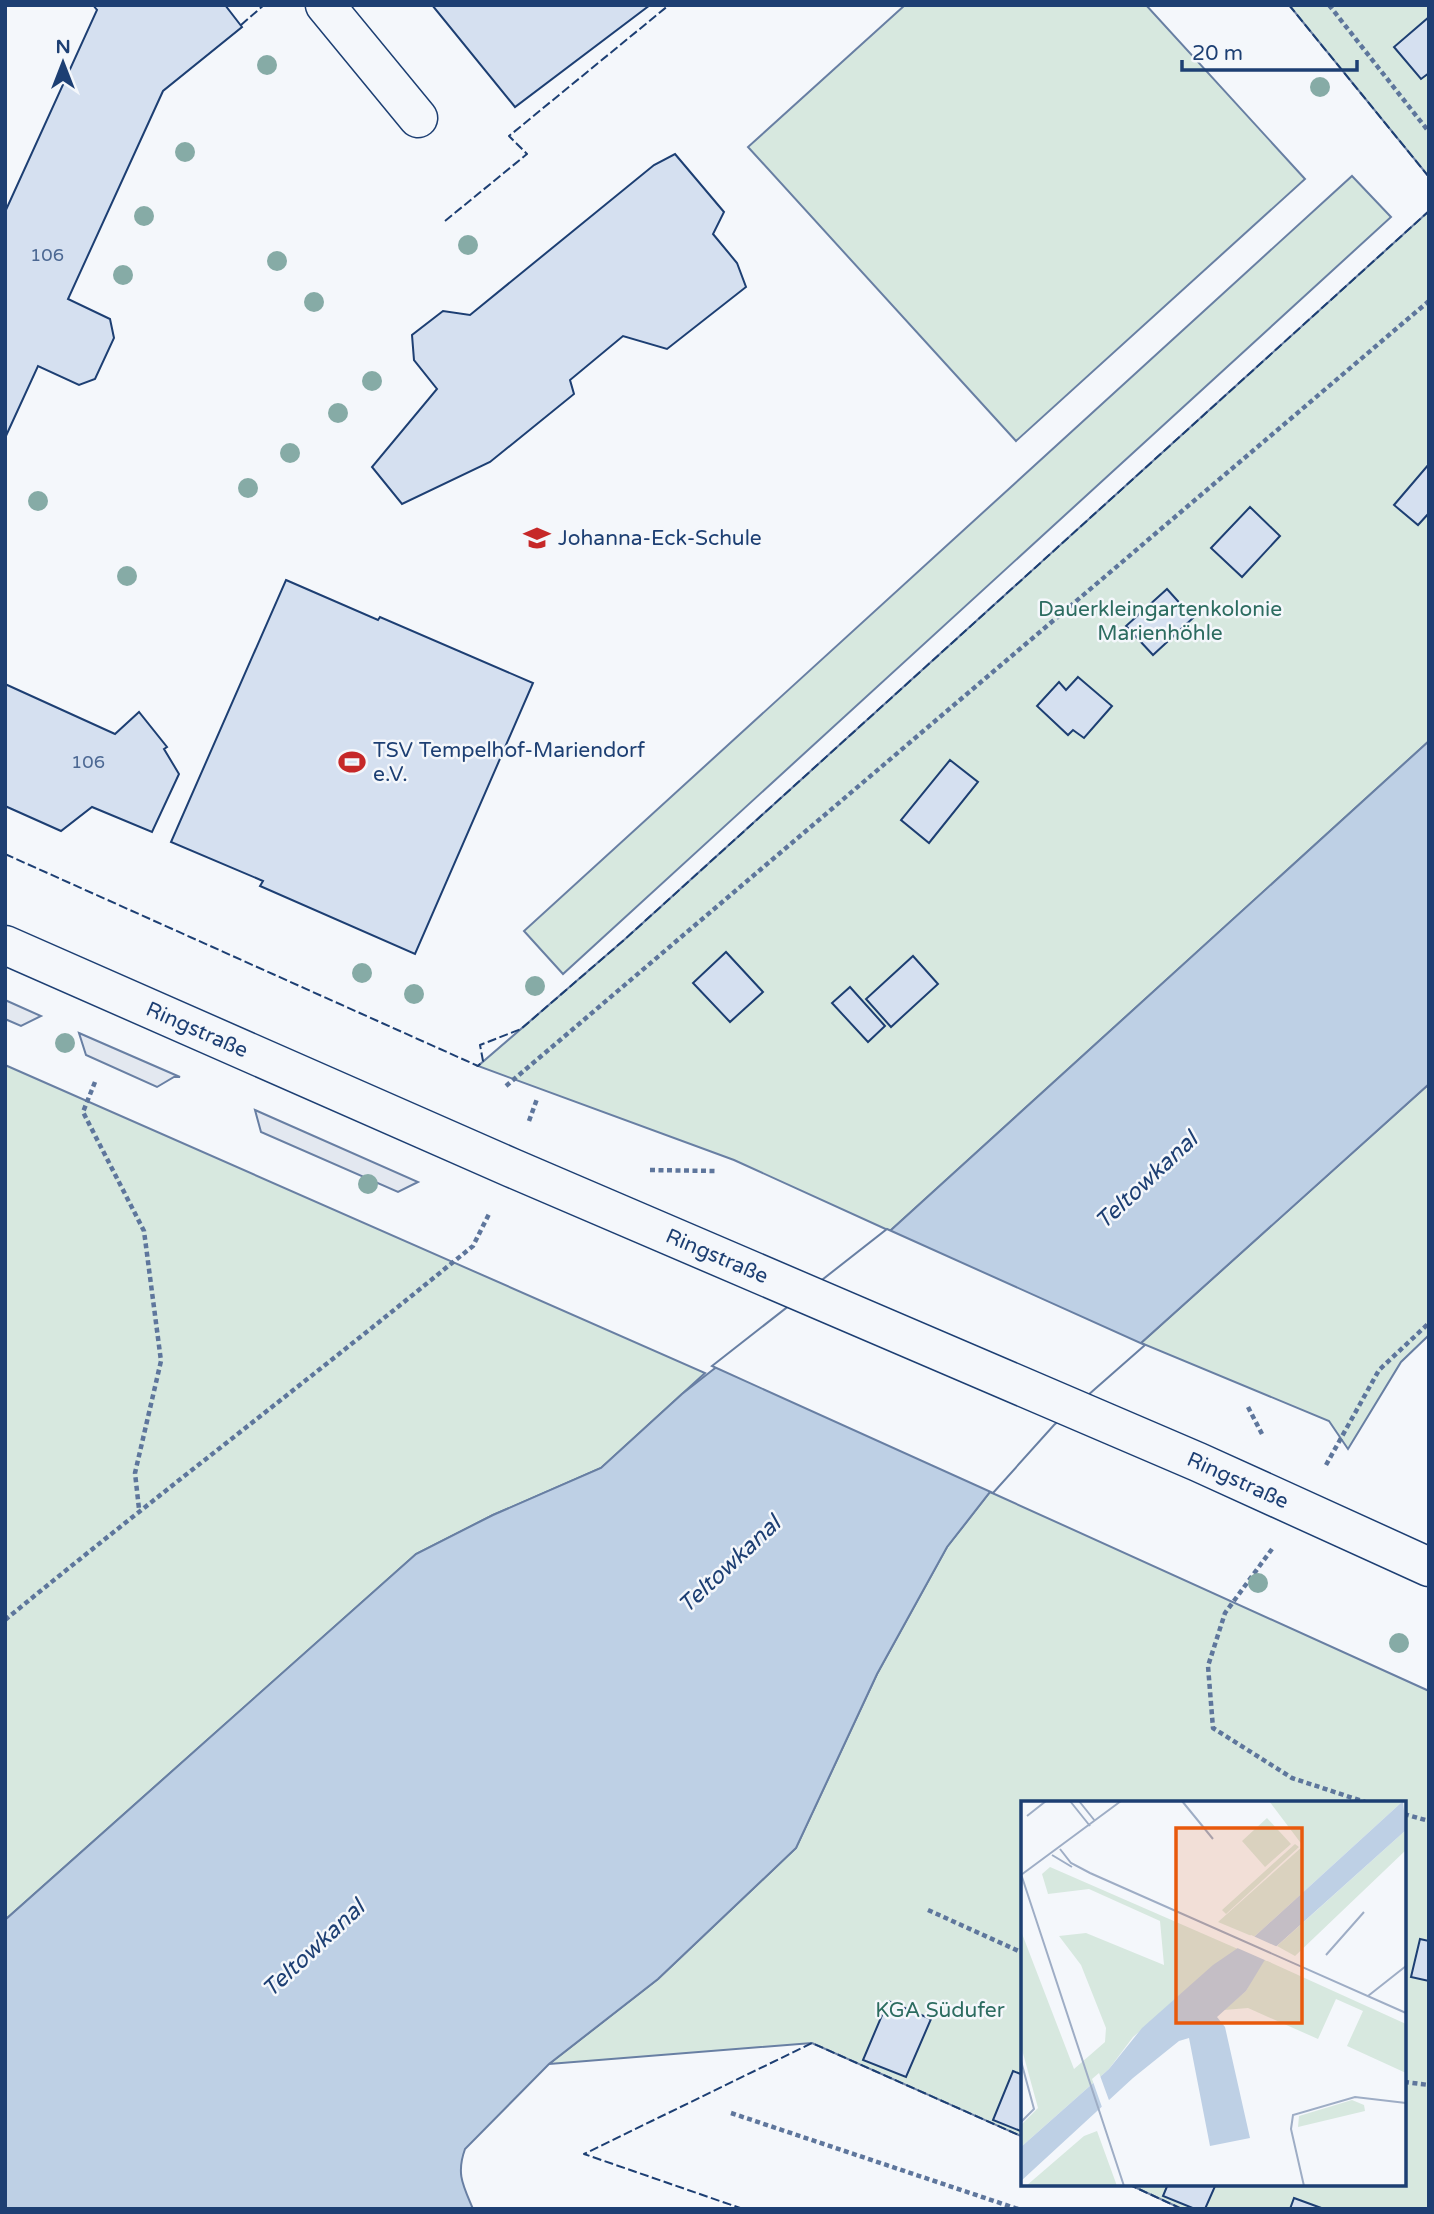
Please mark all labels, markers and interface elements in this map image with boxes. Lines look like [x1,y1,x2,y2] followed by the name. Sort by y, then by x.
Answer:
[28,28,98,98] north arrow
[1182,28,1357,72] scale bar
[55,36,71,58] text: N
[1192,41,1243,66] text: 20 m
[30,244,64,266] house number: 106
[522,523,552,553] school or university icon: Johanna-Eck-Schule
[558,526,762,551] place label: Johanna-Eck-Schule
[1038,597,1282,646] park label: Dauerkleingartenkolonie Marienhöhle
[373,738,645,787] place label: TSV Tempelhof-Mariendorf e.V.
[337,747,367,777] sports icon: TSV Tempelhof-Mariendorf e.V.
[71,751,105,773] house number: 106
[142,997,252,1063] street label: Ringstraße
[1090,1125,1205,1235] water label: Teltowkanal
[662,1223,772,1289] street label: Ringstraße
[1183,1447,1292,1515] street label: Ringstraße
[673,1509,788,1619] water label: Teltowkanal
[1021,1801,1406,2186] inset map
[257,1893,372,2003] water label: Teltowkanal
[875,1998,1005,2023] park label: KGA Südufer

